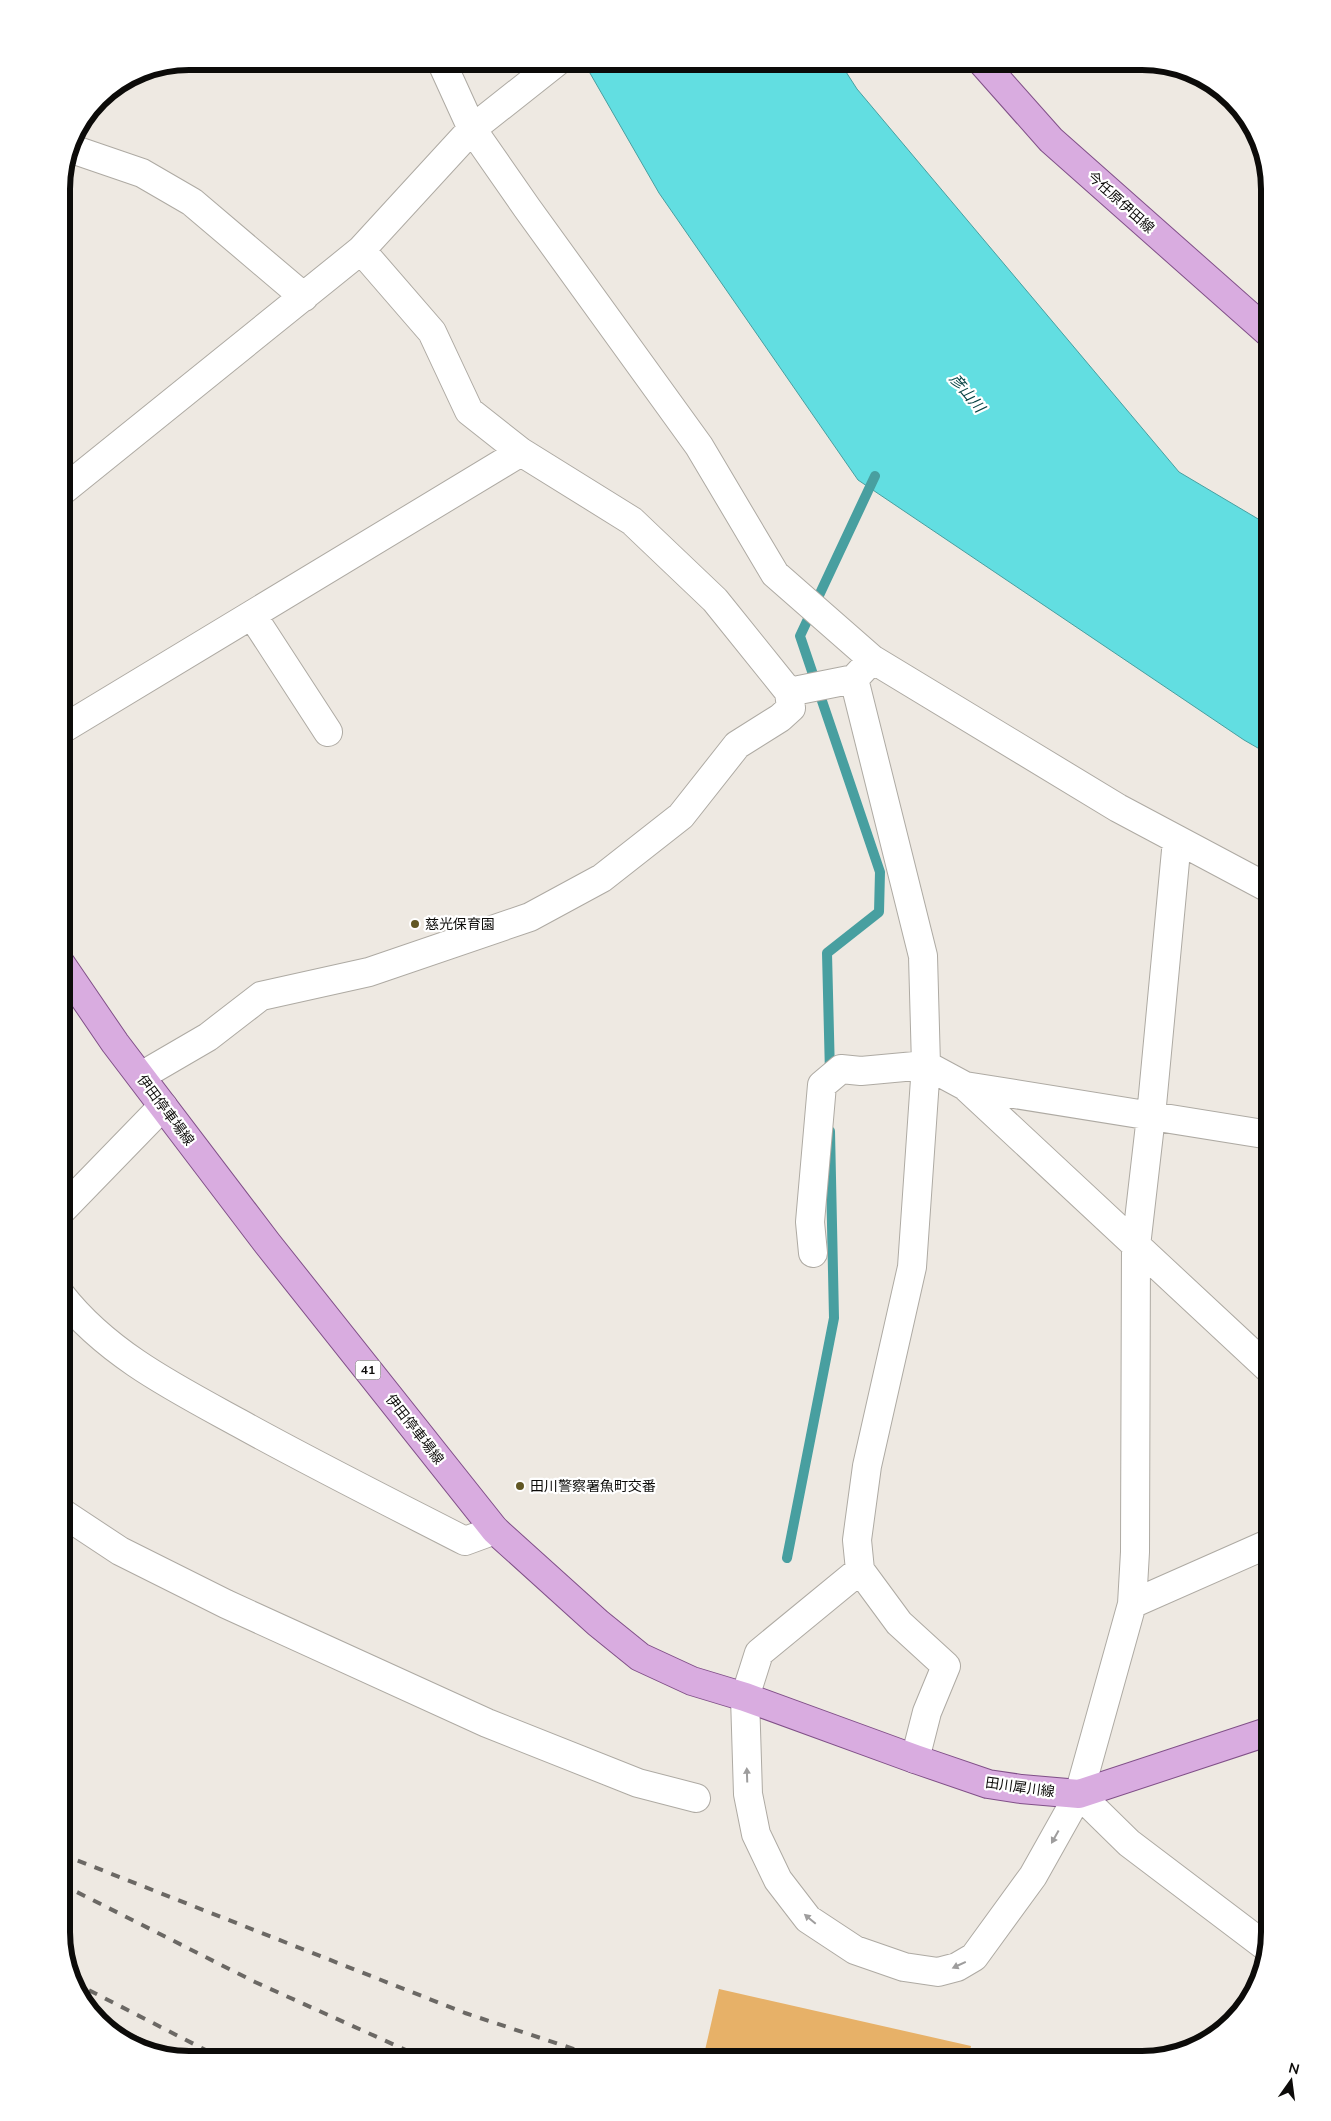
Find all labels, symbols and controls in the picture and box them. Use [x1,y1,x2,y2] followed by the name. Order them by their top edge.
[1084,167,1158,237] street label: 今任原伊田線
[946,369,990,418] water label: 彦山川
[425,915,495,933] place label: 慈光保育園
[409,918,421,930] marker: 慈光保育園
[134,1071,198,1149] street label: 伊田停車場線
[356,1360,380,1380] road number: 41
[382,1390,448,1468] street label: 伊田停車場線
[530,1477,656,1495] place label: 田川警察署魚町交番
[514,1480,526,1492] marker: 田川警察署魚町交番
[743,1766,751,1782] one-way arrow
[984,1773,1056,1801] street label: 田川犀川線
[1051,1830,1060,1843] one-way arrow
[804,1914,817,1925] one-way arrow
[952,1961,966,1969] one-way arrow
[1266,2056,1316,2106] north arrow
[1287,2058,1301,2078] text: N

